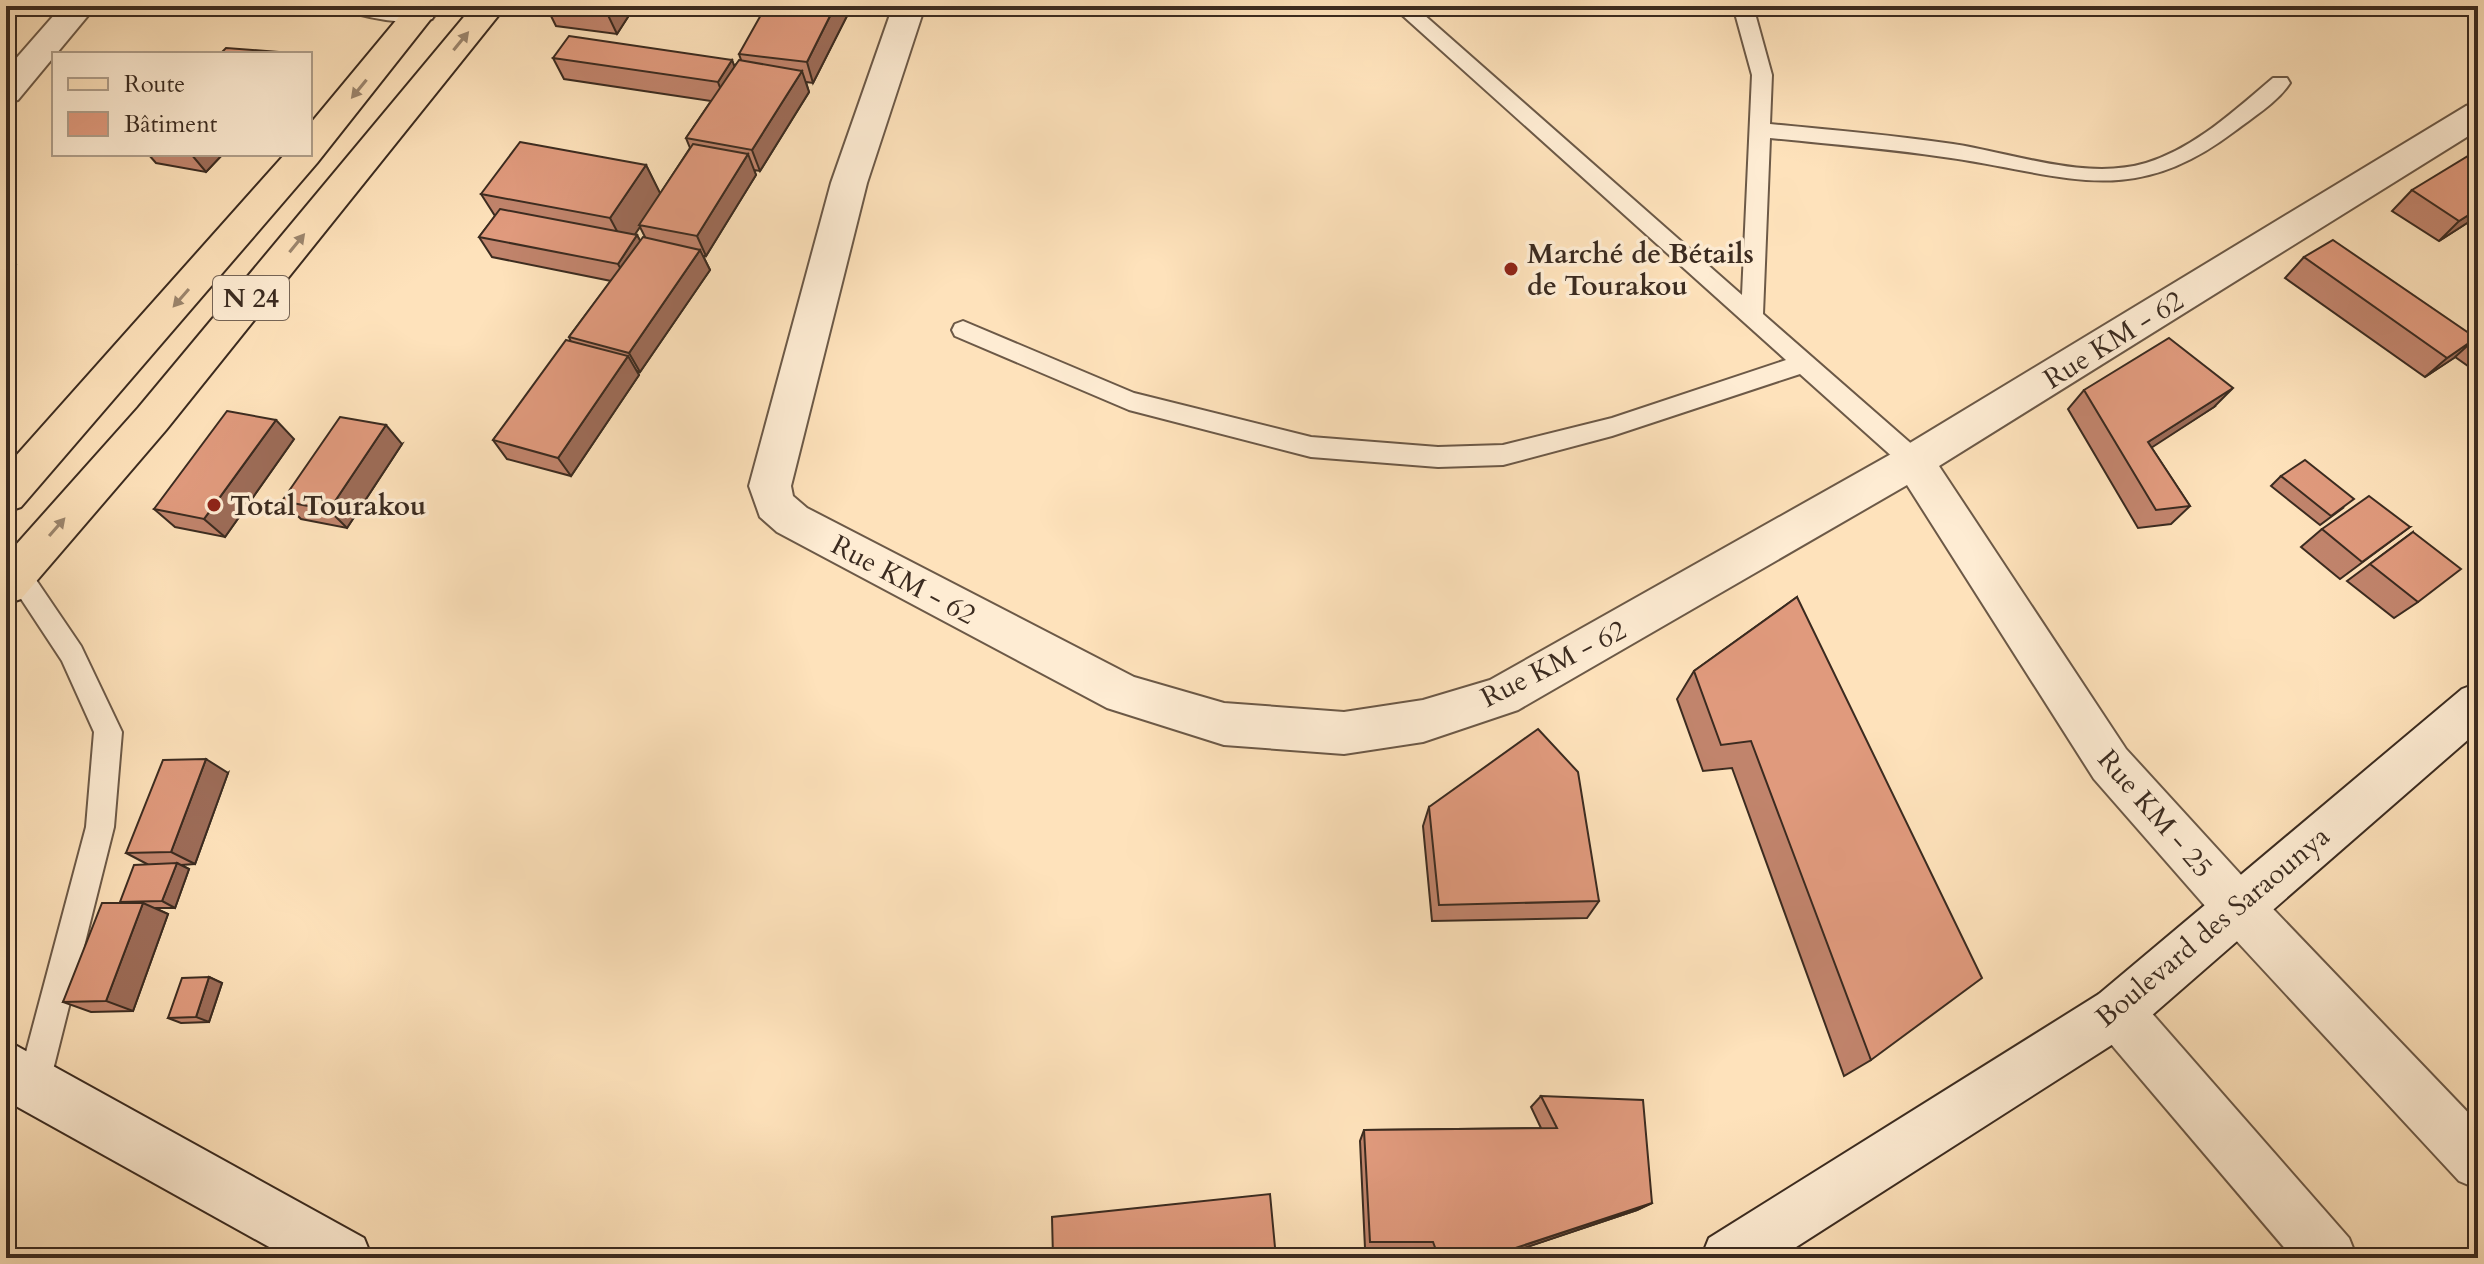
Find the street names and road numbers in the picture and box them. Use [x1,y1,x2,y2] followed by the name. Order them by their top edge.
[213,276,289,320] road number: N 24
[2036,282,2191,398] street label: Rue KM - 62
[825,526,982,634] street label: Rue KM - 62
[1474,611,1633,717] street label: Rue KM - 62
[2089,741,2222,886] street label: Rue KM - 25
[2088,818,2338,1036] street label: Boulevard des Saraounya

